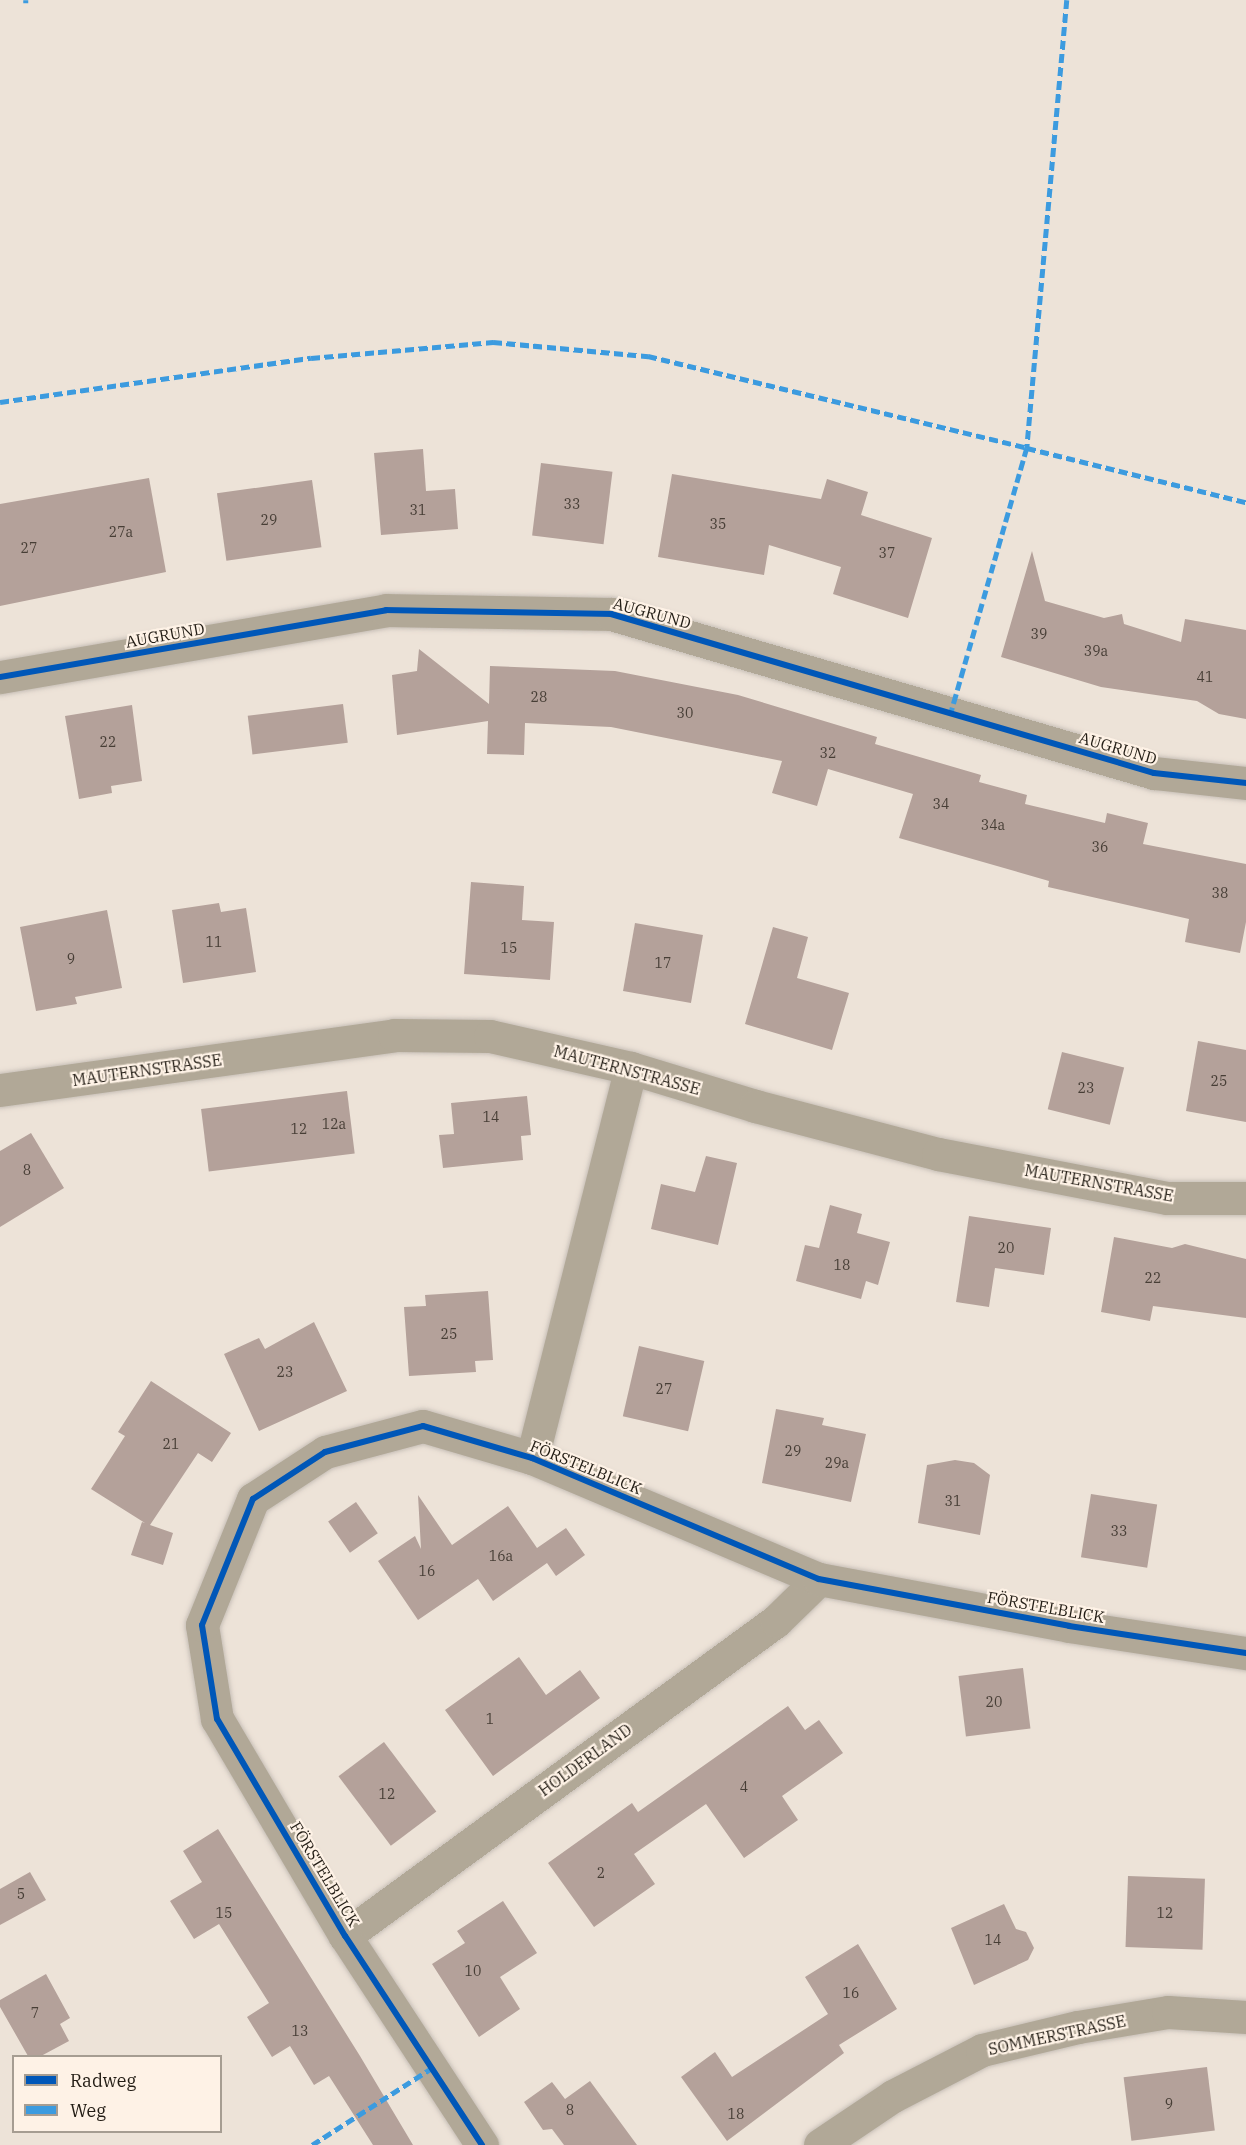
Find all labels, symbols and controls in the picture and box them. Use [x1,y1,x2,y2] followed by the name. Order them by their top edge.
[564,496,580,512] house number: 33
[410,502,426,518] house number: 31
[261,512,277,528] house number: 29
[710,516,726,532] house number: 35
[109,524,133,540] house number: 27a
[21,540,37,556] house number: 27
[879,545,895,561] house number: 37
[611,593,693,633] street label: AUGRUND
[124,619,206,651] street label: AUGRUND
[1031,626,1047,642] house number: 39
[1084,643,1108,659] house number: 39a
[1197,669,1213,685] house number: 41
[531,689,547,705] house number: 28
[677,705,693,721] house number: 30
[1077,728,1159,768] street label: AUGRUND
[100,734,116,750] house number: 22
[820,745,836,761] house number: 32
[933,796,949,812] house number: 34
[981,817,1005,833] house number: 34a
[1092,839,1108,855] house number: 36
[1212,885,1228,901] house number: 38
[206,934,222,950] house number: 11
[501,940,517,956] house number: 15
[67,951,75,967] house number: 9
[655,955,671,971] house number: 17
[552,1041,702,1099] street label: MAUTERNSTRASSE
[71,1050,223,1090] street label: MAUTERNSTRASSE
[1211,1073,1227,1089] house number: 25
[1078,1080,1094,1096] house number: 23
[483,1109,499,1125] house number: 14
[322,1116,346,1132] house number: 12a
[291,1121,307,1137] house number: 12
[1023,1160,1175,1206] street label: MAUTERNSTRASSE
[23,1162,31,1178] house number: 8
[998,1240,1014,1256] house number: 20
[834,1257,850,1273] house number: 18
[1145,1270,1161,1286] house number: 22
[441,1326,457,1342] house number: 25
[277,1364,293,1380] house number: 23
[656,1381,672,1397] house number: 27
[163,1436,179,1452] house number: 21
[527,1436,645,1498] street label: FÖRSTELBLICK
[785,1443,801,1459] house number: 29
[825,1455,849,1471] house number: 29a
[945,1493,961,1509] house number: 31
[1111,1523,1127,1539] house number: 33
[489,1548,513,1564] house number: 16a
[419,1563,435,1579] house number: 16
[986,1587,1106,1627] street label: FÖRSTELBLICK
[986,1694,1002,1710] house number: 20
[486,1711,494,1727] house number: 1
[535,1720,635,1800] street label: HOLDERLAND
[740,1779,748,1795] house number: 4
[379,1786,395,1802] house number: 12
[286,1818,364,1930] street label: FÖRSTELBLICK
[597,1865,605,1881] house number: 2
[17,1886,25,1902] house number: 5
[216,1905,232,1921] house number: 15
[1157,1905,1173,1921] house number: 12
[985,1932,1001,1948] house number: 14
[465,1963,481,1979] house number: 10
[843,1985,859,2001] house number: 16
[31,2005,39,2021] house number: 7
[986,2011,1128,2059] street label: SOMMERSTRASSE
[292,2023,308,2039] house number: 13
[12,2055,222,2133] legend
[70,2069,136,2092] text: Radweg
[1165,2096,1173,2112] house number: 9
[70,2099,106,2122] text: Weg
[566,2102,574,2118] house number: 8
[728,2106,744,2122] house number: 18

